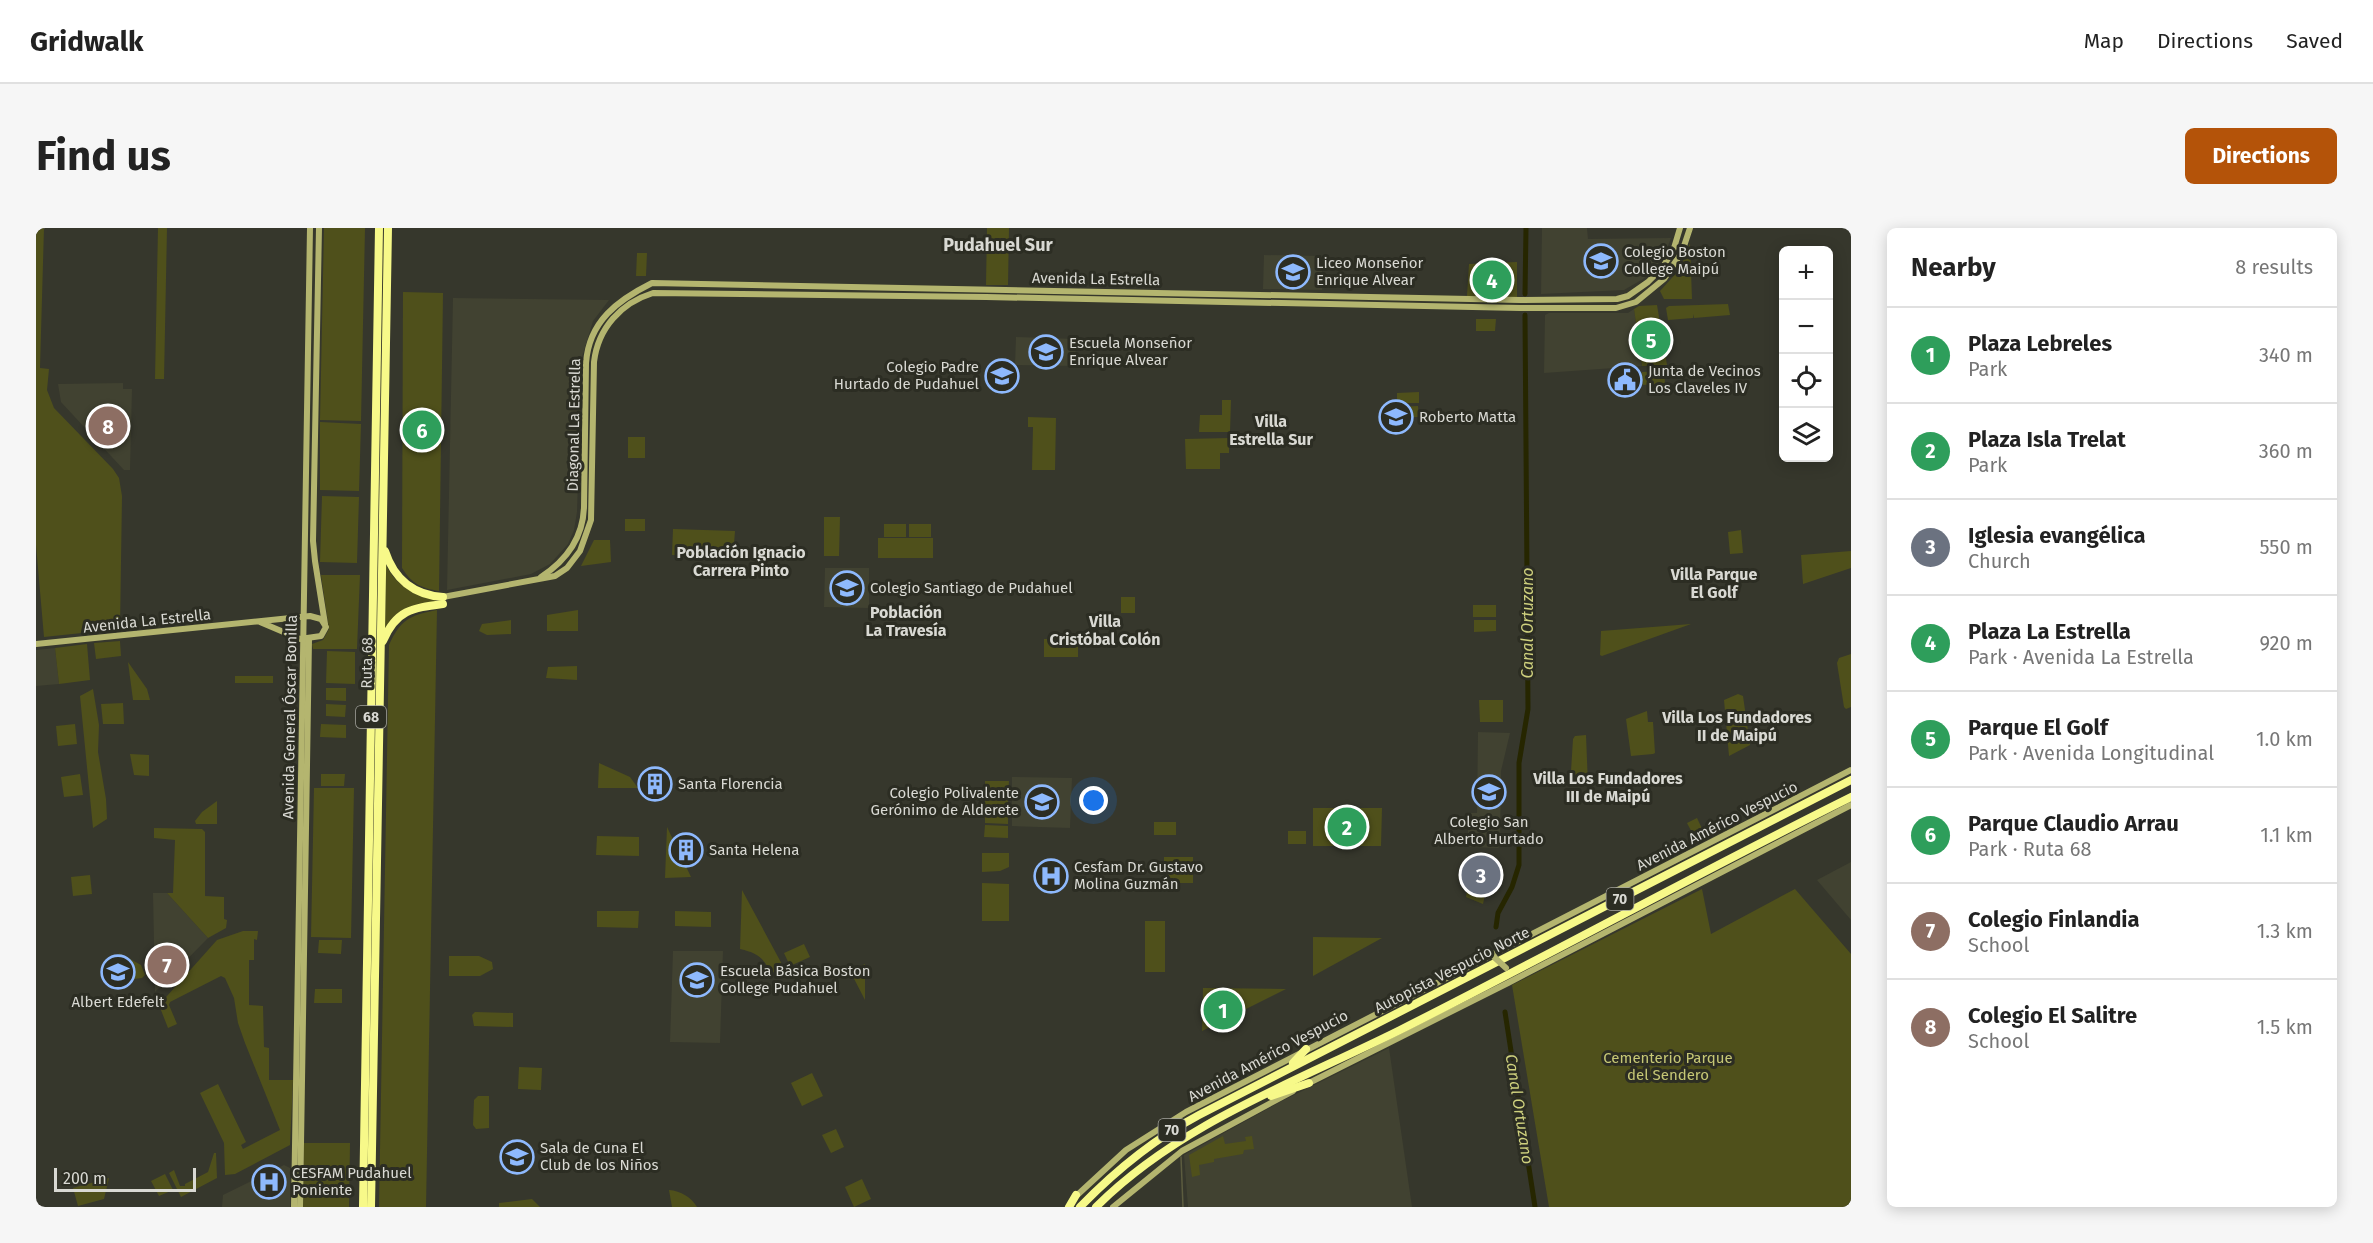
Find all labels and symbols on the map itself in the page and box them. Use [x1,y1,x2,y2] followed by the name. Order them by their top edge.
[943,234,1053,256] district label: Pudahuel Sur
[1583,243,1619,279] school or university icon: Colegio Boston College Maipú
[1624,243,1726,278] place label: Colegio Boston College Maipú
[1275,254,1311,290] school or university icon: Liceo Monseñor Enrique Alvear
[1316,254,1423,289] place label: Liceo Monseñor Enrique Alvear
[1472,257,1512,302] pin: 4
[1032,269,1160,289] street label: Avenida La Estrella
[1632,318,1670,362] pin: 5
[1028,334,1064,370] school or university icon: Escuela Monseñor Enrique Alvear
[1069,334,1192,369] place label: Escuela Monseñor Enrique Alvear
[564,358,584,492] street label: Diagonal La Estrella
[834,358,980,393] place label: Colegio Padre Hurtado de Pudahuel
[984,358,1020,394] school or university icon: Colegio Padre Hurtado de Pudahuel
[1607,362,1643,398] public building icon: Junta de Vecinos Los Claveles IV
[1648,362,1761,397] place label: Junta de Vecinos Los Claveles IV
[1378,399,1414,435] school or university icon: Roberto Matta
[88,404,128,448] pin: 8
[402,408,442,452] pin: 6
[1419,408,1516,426] place label: Roberto Matta
[1229,412,1313,449] district label: Villa Estrella Sur
[676,543,806,580] district label: Población Ignacio Carrera Pinto
[1670,565,1757,602] district label: Villa Parque El Golf
[1518,567,1537,679] water label: Canal Ortuzano
[829,570,865,606] school or university icon: Colegio Santiago de Pudahuel
[870,579,1073,597] place label: Colegio Santiago de Pudahuel
[865,603,947,640] district label: Población La Travesía
[82,605,212,637] street label: Avenida La Estrella
[1050,612,1160,649] district label: Villa Cristóbal Colón
[279,615,301,819] street label: Avenida General Óscar Bonilla
[358,637,376,689] street label: Ruta 68
[356,706,386,728] road number: 68
[1661,708,1812,745] district label: Villa Los Fundadores II de Maipú
[637,766,673,802] building icon: Santa Florencia
[1532,769,1683,806] district label: Villa Los Fundadores III de Maipú
[1471,774,1507,810] school or university icon: Colegio San Alberto Hurtado
[678,775,783,793] place label: Santa Florencia
[1633,777,1801,875] street label: Avenida Américo Vespucio
[871,784,1019,819] place label: Colegio Polivalente Gerónimo de Alderete
[1024,784,1060,820] school or university icon: Colegio Polivalente Gerónimo de Alderete
[1079,786,1108,815] your location
[1328,804,1366,850] pin: 2
[1434,813,1544,848] place label: Colegio San Alberto Hurtado
[668,832,704,868] building icon: Santa Helena
[709,841,799,859] place label: Santa Helena
[1462,852,1500,898] pin: 3
[1033,858,1069,894] hospital icon: Cesfam Dr. Gustavo Molina Guzmán
[1074,858,1203,893] place label: Cesfam Dr. Gustavo Molina Guzmán
[1606,888,1634,910] road number: 70
[1371,923,1533,1017] street label: Autopista Vespucio Norte
[148,942,186,988] pin: 7
[100,954,136,990] school or university icon: Albert Edefelt
[679,962,715,998] school or university icon: Escuela Básica Boston College Pudahuel
[720,962,870,997] place label: Escuela Básica Boston College Pudahuel
[1204,988,1242,1032] pin: 1
[72,993,165,1011] place label: Albert Edefelt
[1185,1006,1351,1106] street label: Avenida Américo Vespucio
[1603,1049,1733,1084] park label: Cementerio Parque del Sendero
[1501,1053,1538,1165] water label: Canal Ortuzano
[1158,1119,1186,1141] road number: 70
[499,1139,535,1175] school or university icon: Sala de Cuna El Club de los Niños
[540,1139,658,1174] place label: Sala de Cuna El Club de los Niños
[251,1164,287,1200] hospital icon: CESFAM Pudahuel Poniente
[292,1164,412,1199] place label: CESFAM Pudahuel Poniente
[54,1165,196,1192] scale bar

